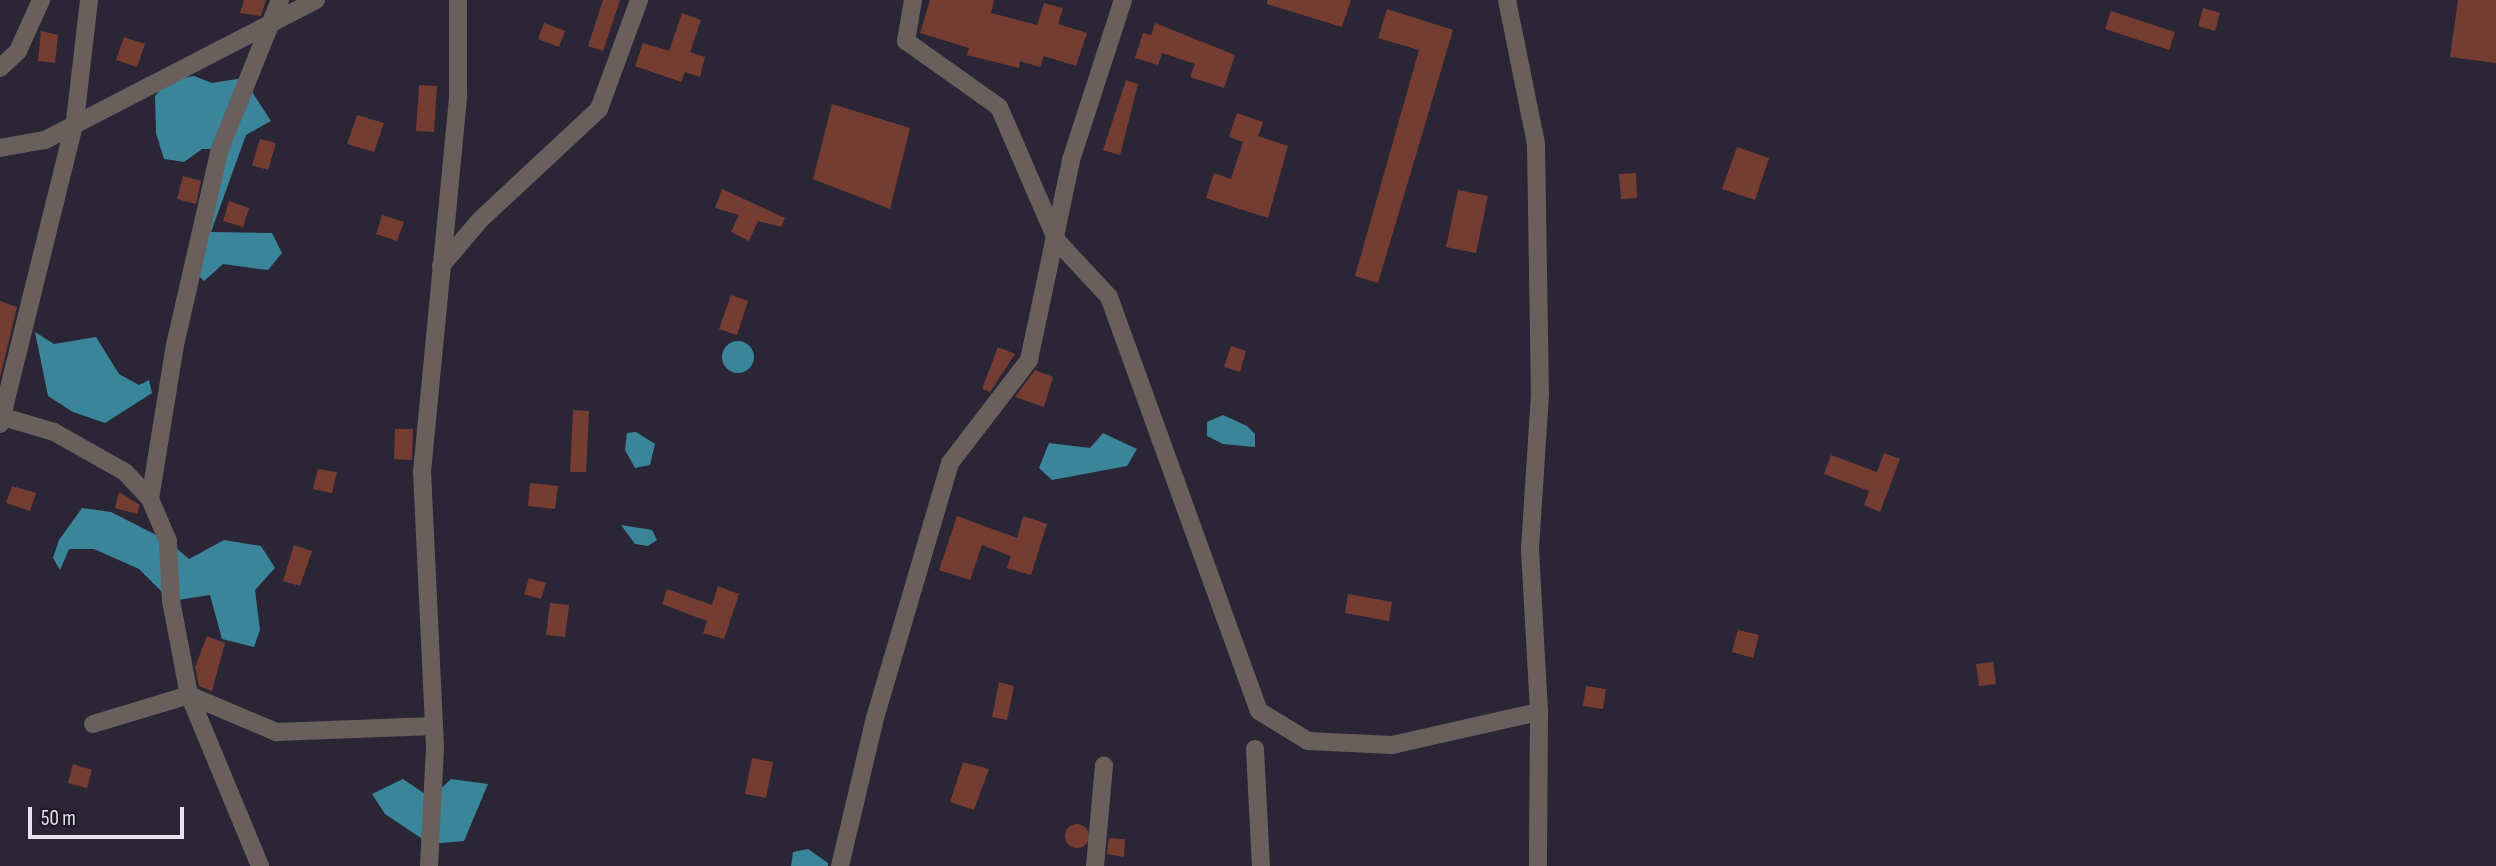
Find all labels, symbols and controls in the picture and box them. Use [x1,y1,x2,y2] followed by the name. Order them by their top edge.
[32,792,187,836] scale bar
[41,806,76,831] text: 50 m

